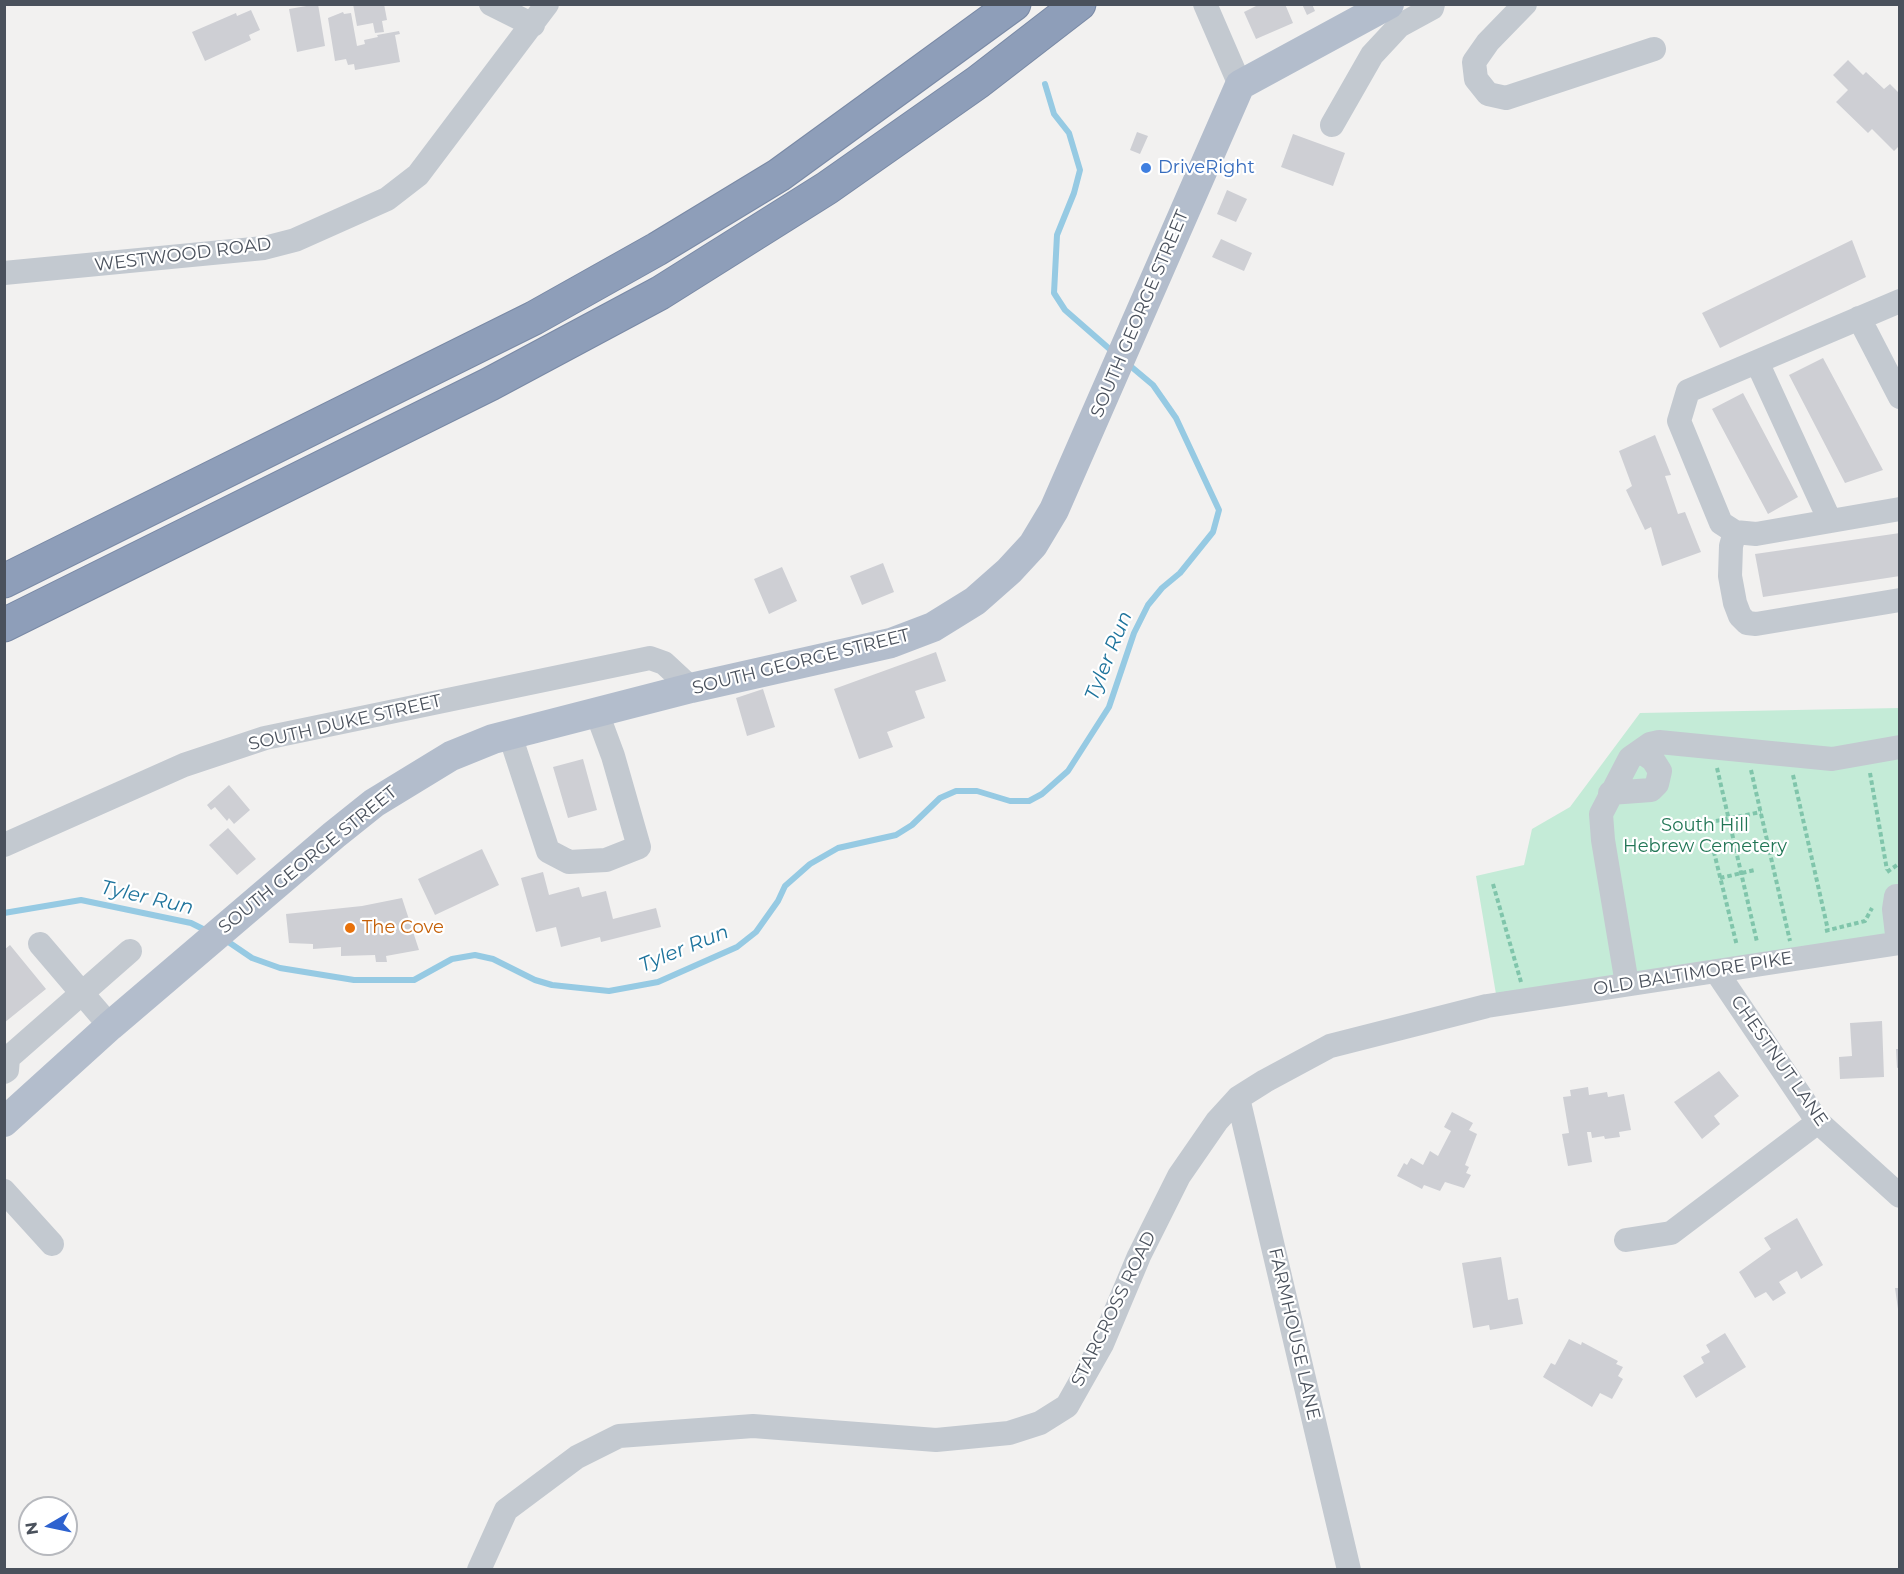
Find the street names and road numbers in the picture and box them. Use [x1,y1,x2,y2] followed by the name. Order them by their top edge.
[1086,207,1194,421] street label: SOUTH GEORGE STREET
[93,233,273,277] street label: WESTWOOD ROAD
[690,625,912,699] street label: SOUTH GEORGE STREET
[247,690,443,756] street label: SOUTH DUKE STREET
[214,781,402,939] street label: SOUTH GEORGE STREET
[1592,948,1794,1000] street label: OLD BALTIMORE PIKE
[1726,992,1832,1130] street label: CHESTNUT LANE
[1067,1228,1161,1390] street label: STARCROSS ROAD
[1264,1246,1324,1422] street label: FARMHOUSE LANE

